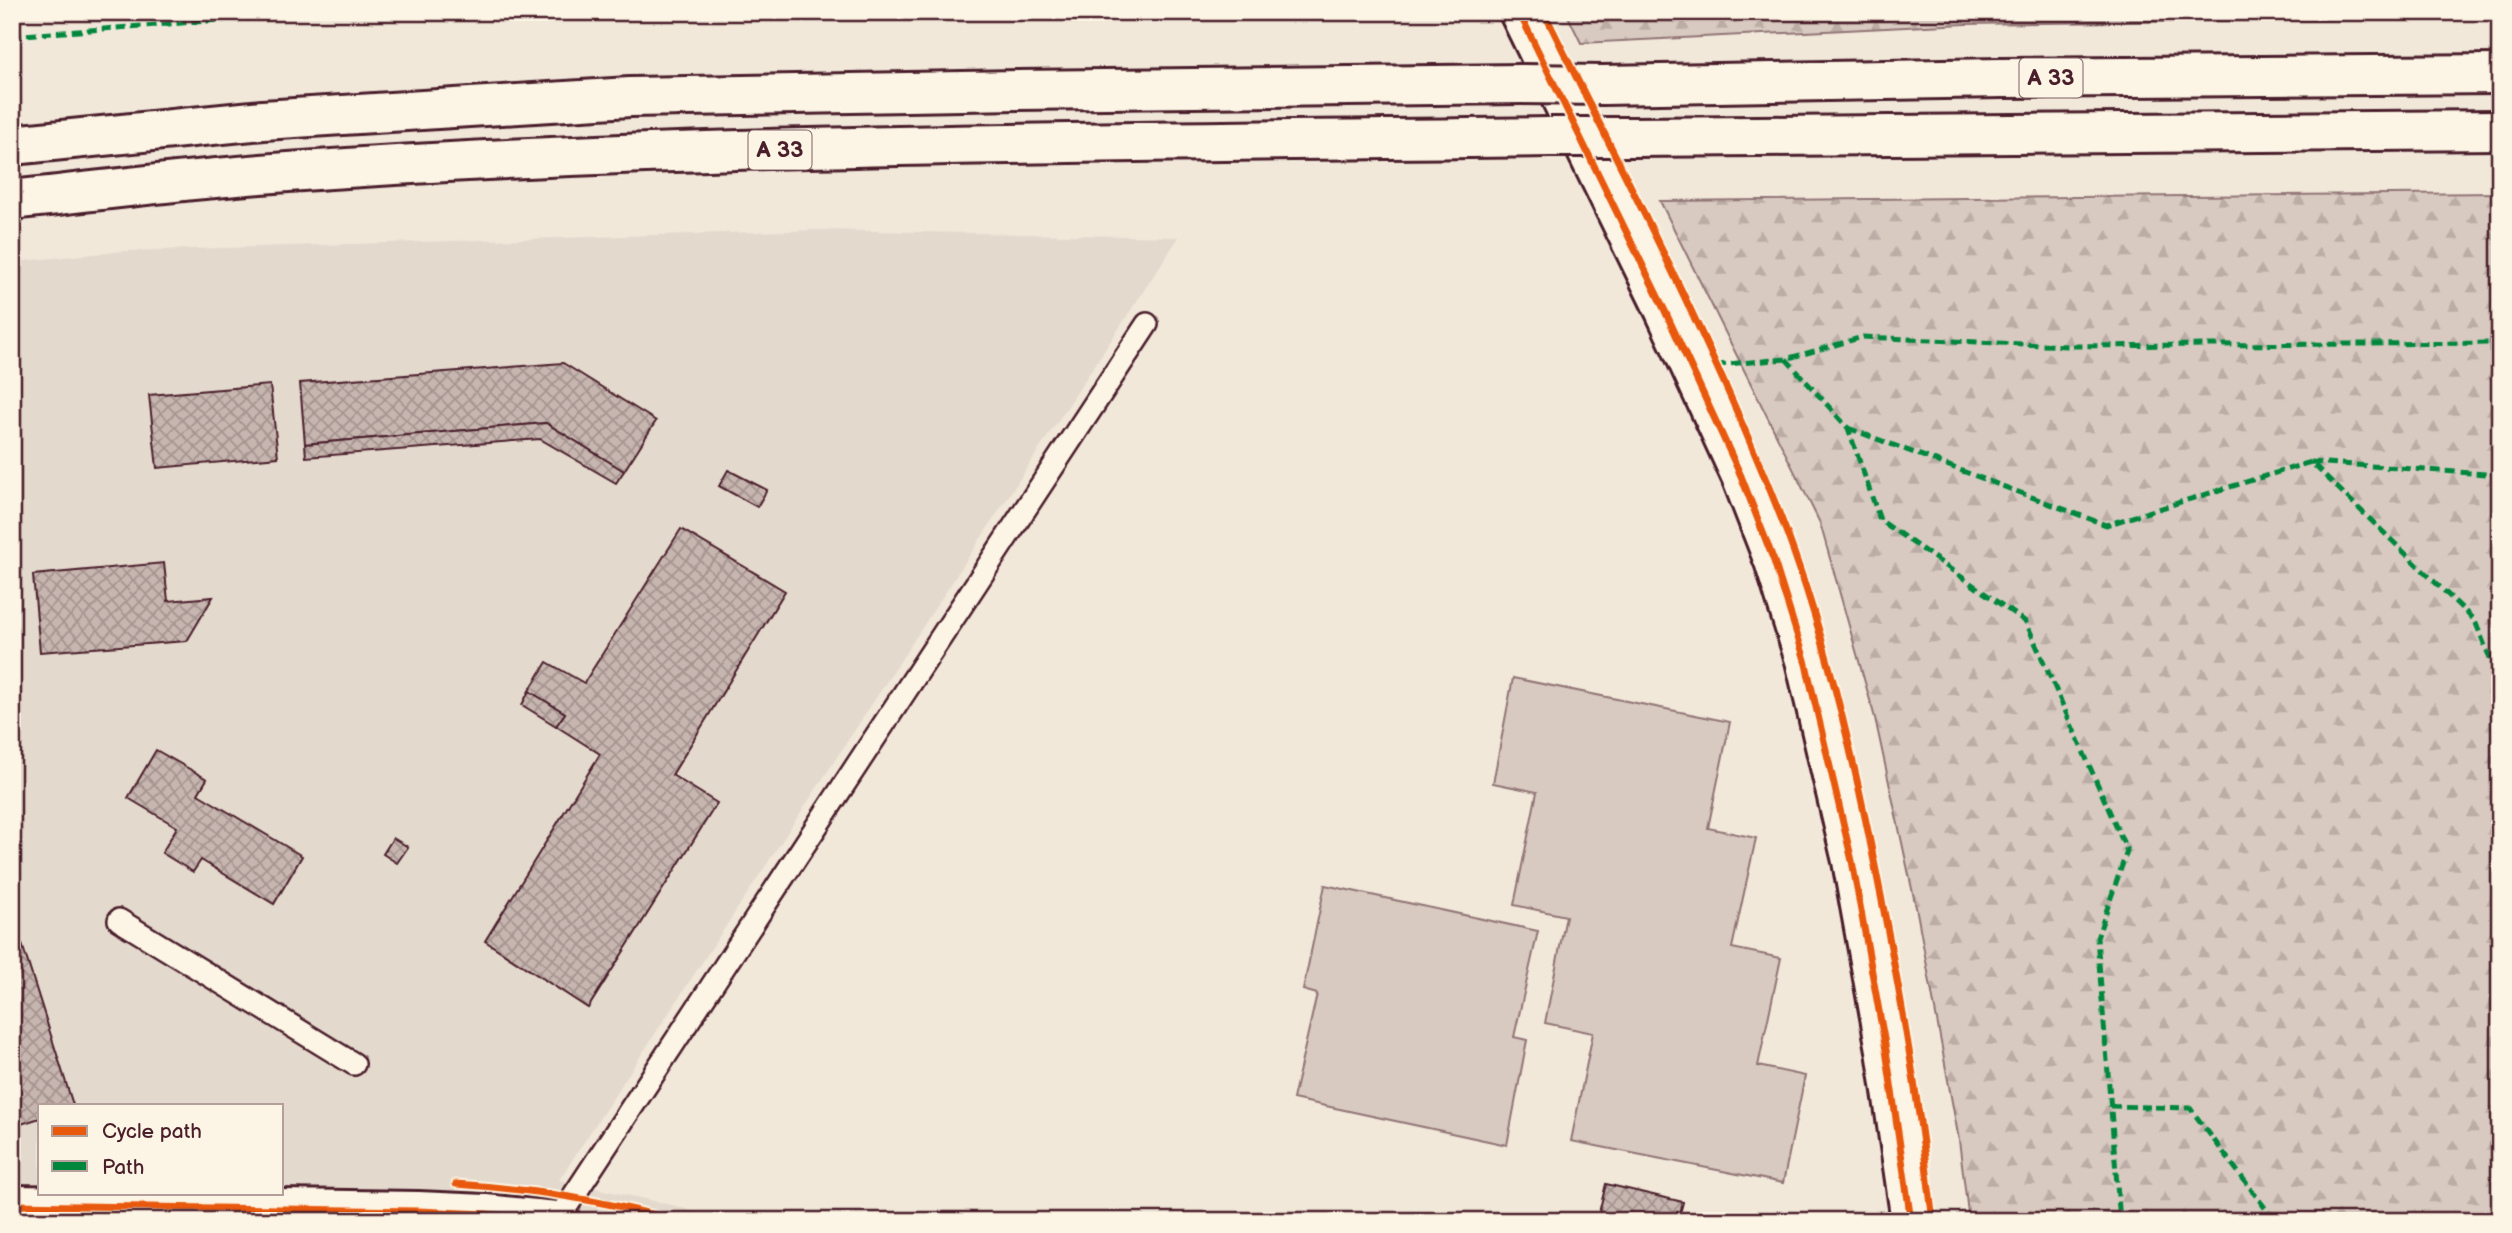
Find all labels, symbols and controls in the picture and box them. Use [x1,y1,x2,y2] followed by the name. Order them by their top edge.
[2020,58,2082,97] road number: A 33
[748,130,812,169] road number: A 33
[38,1104,284,1194] legend
[102,1119,202,1144] text: Cycle path
[102,1155,144,1180] text: Path

